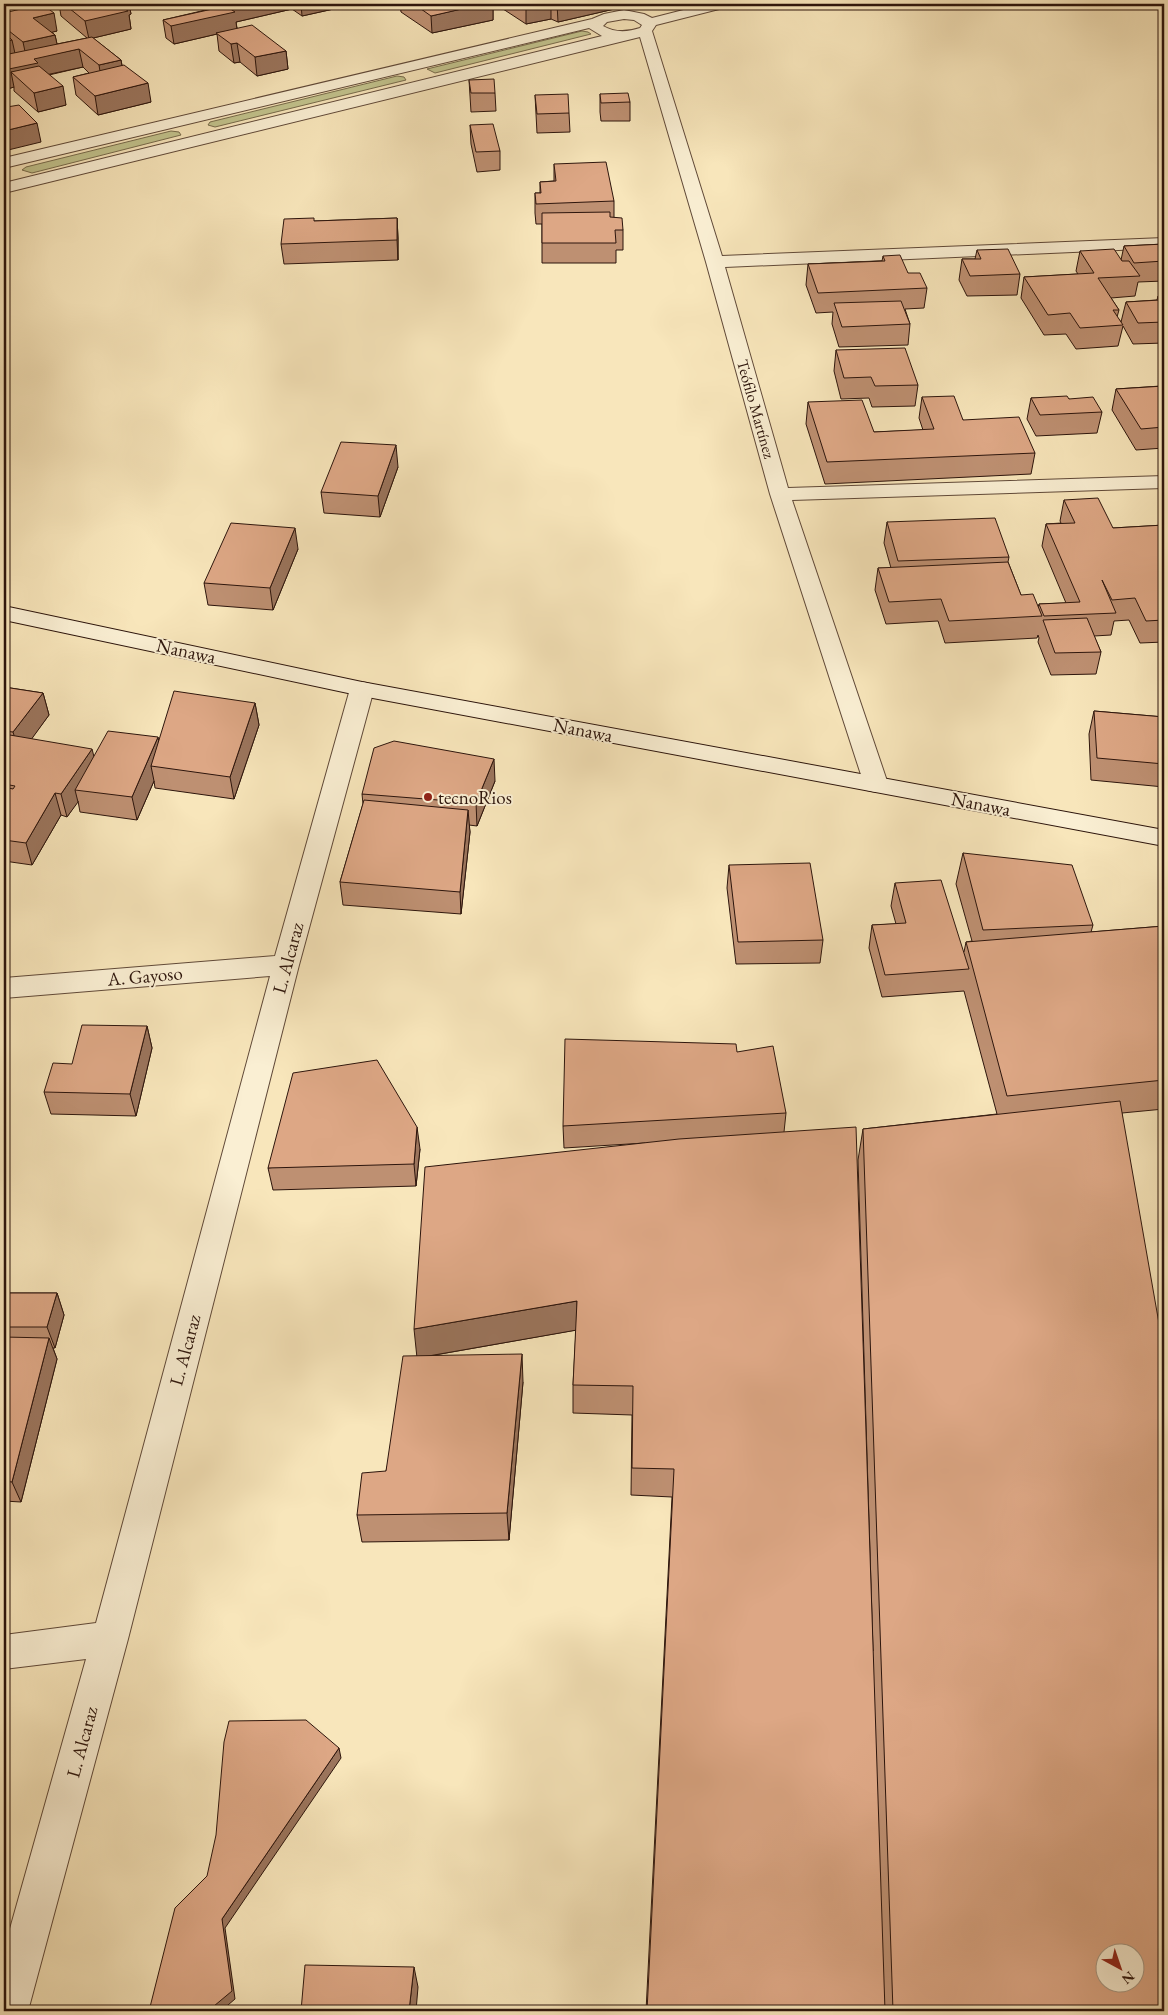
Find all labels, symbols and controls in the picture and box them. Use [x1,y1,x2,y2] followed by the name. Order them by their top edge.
[732,357,780,461] street label: Teófilo Martínez
[154,633,218,670] street label: Nanawa
[551,712,615,748] street label: Nanawa
[438,785,512,810] place label: tecnoRios
[949,786,1013,822] street label: Nanawa
[422,791,434,803] marker: tecnoRios
[267,919,310,996] street label: L. Alcaraz
[105,960,184,992] street label: A. Gayoso
[164,1311,207,1388] street label: L. Alcaraz
[61,1703,104,1780] street label: L. Alcaraz
[1096,1942,1146,1992] north arrow
[1118,1967,1138,1989] text: N

